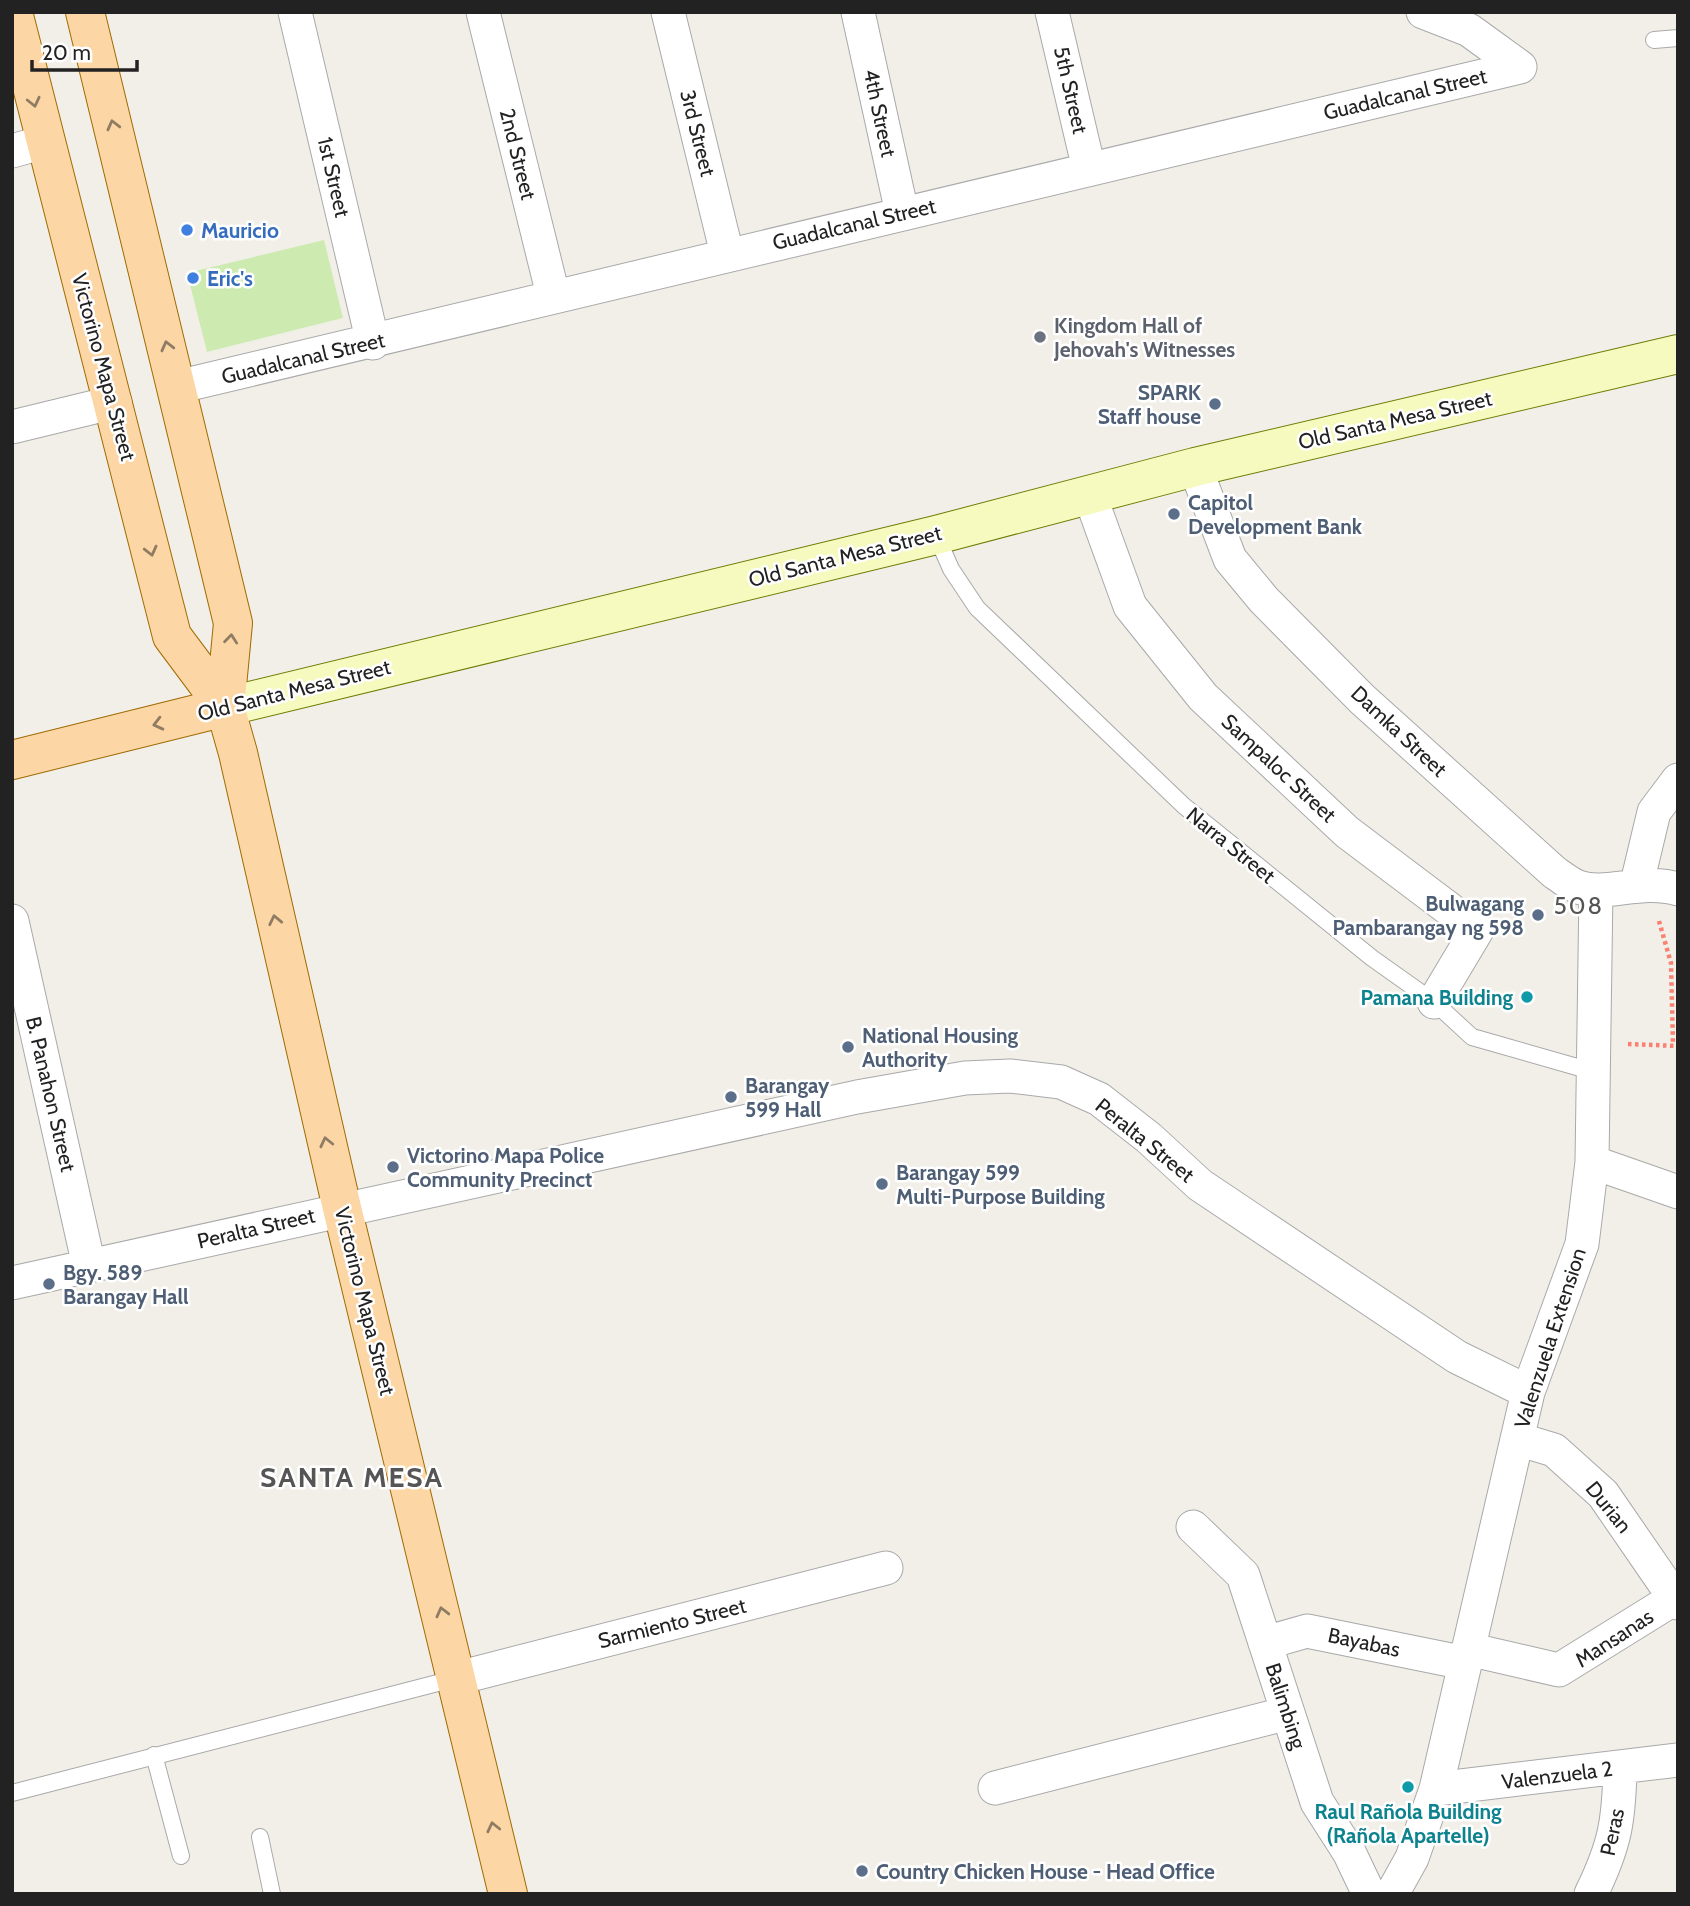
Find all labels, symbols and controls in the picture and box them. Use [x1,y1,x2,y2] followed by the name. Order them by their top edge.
[32,28,136,72] scale bar
[42,40,91,65] text: 20 m
[1049,44,1093,136] street label: 5th Street
[1321,63,1489,125] street label: Guadalcanal Street
[858,67,902,159] street label: 4th Street
[675,87,721,179] street label: 3rd Street
[26,96,40,108] one-way arrow
[495,106,541,202] street label: 2nd Street
[107,119,121,131] one-way arrow
[313,135,355,219] street label: 1st Street
[770,193,938,255] street label: Guadalcanal Street
[201,218,279,243] place label: Mauricio
[179,222,195,238] marker: Mauricio
[207,266,253,291] place label: Eric's
[185,270,201,286] marker: Eric's
[67,271,141,463] street label: Victorino Mapa Street
[1053,313,1235,362] place label: Kingdom Hall of Jehovah's Witnesses
[219,327,387,389] street label: Guadalcanal Street
[1032,329,1048,345] marker: Kingdom Hall of Jehovah's Witnesses
[161,340,175,352] one-way arrow
[1098,380,1202,429] place label: SPARK Staff house
[1296,386,1494,454] street label: Old Santa Mesa Street
[1207,396,1223,412] marker: SPARK Staff house
[1188,490,1363,539] place label: Capitol Development Bank
[1166,506,1182,522] marker: Capitol Development Bank
[746,520,944,592] street label: Old Santa Mesa Street
[143,545,157,557] one-way arrow
[223,633,238,644] one-way arrow
[195,654,393,726] street label: Old Santa Mesa Street
[1346,680,1452,782] street label: Damka Street
[1217,709,1341,827] street label: Sampaloc Street
[153,716,165,730] one-way arrow
[1182,802,1280,888] street label: Narra Street
[1333,891,1524,940] place label: Bulwagang Pambarangay ng 598
[1554,891,1604,920] district label: 508
[1530,907,1546,923] marker: Bulwagang Pambarangay ng 598
[269,914,284,926] one-way arrow
[1361,985,1513,1010] place label: Pamana Building
[1519,989,1535,1005] marker: Pamana Building
[21,1014,81,1174] street label: B. Panahon Street
[862,1023,1019,1072] place label: National Housing Authority
[840,1039,856,1055] marker: National Housing Authority
[745,1073,830,1122] place label: Barangay 599 Hall
[723,1089,739,1105] marker: Barangay 599 Hall
[1091,1093,1199,1187] street label: Peralta Street
[320,1136,335,1148] one-way arrow
[407,1143,604,1192] place label: Victorino Mapa Police Community Precinct
[385,1159,401,1175] marker: Victorino Mapa Police Community Precinct
[896,1160,1105,1209] place label: Barangay 599 Multi-Purpose Building
[874,1176,890,1192] marker: Barangay 599 Multi-Purpose Building
[195,1202,317,1254] street label: Peralta Street
[330,1204,400,1398] street label: Victorino Mapa Street
[1509,1245,1591,1431] street label: Valenzuela Extension
[63,1260,189,1309] place label: Bgy. 589 Barangay Hall
[41,1276,57,1292] marker: Bgy. 589 Barangay Hall
[260,1460,444,1494] district label: SANTA MESA
[1581,1476,1637,1538] street label: Durian
[596,1593,748,1653] street label: Sarmiento Street
[1570,1603,1658,1672] street label: Mansanas
[436,1606,450,1618] one-way arrow
[1326,1622,1403,1662] street label: Bayabas
[1260,1660,1312,1753] street label: Balimbing
[1500,1756,1614,1794] street label: Valenzuela 2
[1400,1779,1416,1795] marker: Raul Rañola Building (Rañola Apartelle)
[1314,1799,1502,1848] place label: Raul Rañola Building (Rañola Apartelle)
[1595,1806,1629,1858] street label: Peras
[487,1821,501,1833] one-way arrow
[876,1859,1215,1884] place label: Country Chicken House - Head Office
[854,1863,870,1879] marker: Country Chicken House - Head Office

